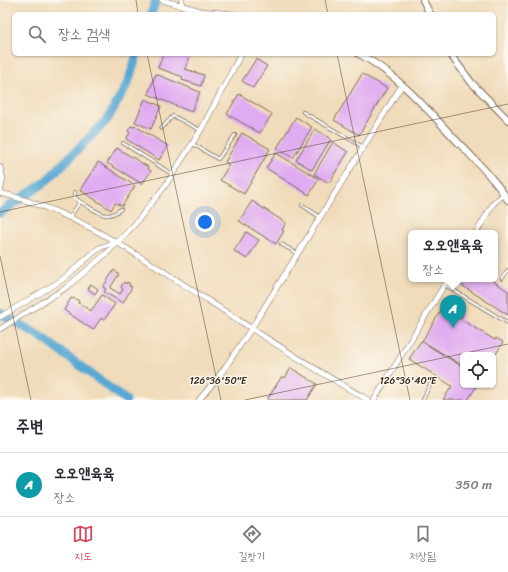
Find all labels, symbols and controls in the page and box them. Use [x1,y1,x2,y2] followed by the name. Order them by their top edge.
[12,12,496,56] search box
[58,21,110,47] text: 장소 검색
[26,23,48,45] icon: search
[195,212,215,232] your location
[408,230,498,282] popup
[423,232,483,258] text: 오오앤육육
[423,258,444,281] text: 장소
[440,295,466,328] pin: A
[460,352,496,388] map controls
[460,352,496,388] button: locate
[189,372,248,390] text: 126°36'50"E
[379,372,438,390] text: 126°36'40"E
[16,411,43,441] text: 주변
[54,460,114,486] text: 오오앤육육
[25,473,33,496] text: A
[455,473,492,496] text: 350 m
[54,486,75,509] text: 장소
[72,523,94,566] tab: 지도
[238,523,265,566] tab: 길찾기
[409,523,436,566] tab: 저장됨

